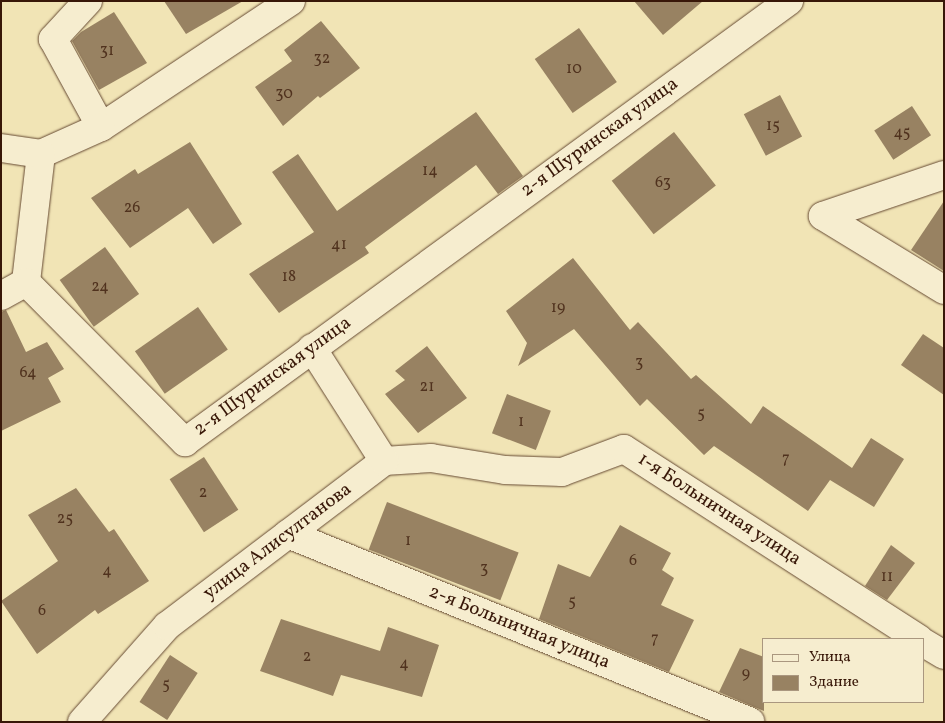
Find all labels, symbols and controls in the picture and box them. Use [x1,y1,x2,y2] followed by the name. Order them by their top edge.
[100,41,114,61] house number: 31
[314,49,330,69] house number: 32
[566,59,582,79] house number: 10
[517,73,683,203] street label: 2-я Шуринская улица
[275,84,293,104] house number: 30
[766,116,780,136] house number: 15
[894,123,910,143] house number: 45
[422,161,438,181] house number: 14
[655,173,671,193] house number: 63
[124,198,140,218] house number: 26
[331,235,347,255] house number: 41
[282,267,296,287] house number: 18
[91,277,109,297] house number: 24
[551,298,565,318] house number: 19
[190,312,356,442] street label: 2-я Шуринская улица
[635,353,643,373] house number: 3
[19,363,37,383] house number: 64
[420,377,434,397] house number: 21
[697,404,705,424] house number: 5
[518,412,524,432] house number: 1
[633,448,805,572] street label: 1-я Больничная улица
[782,449,790,469] house number: 7
[199,479,357,605] street label: улица Алисултанова
[199,483,207,503] house number: 2
[57,509,73,529] house number: 25
[405,531,411,551] house number: 1
[629,551,637,571] house number: 6
[480,559,488,579] house number: 3
[102,561,112,581] house number: 4
[881,567,893,587] house number: 11
[425,581,613,675] street label: 2-я Больничная улица
[568,592,576,612] house number: 5
[38,601,46,621] house number: 6
[651,629,659,649] house number: 7
[762,638,925,703] legend
[303,647,311,667] house number: 2
[809,647,851,668] text: Улица
[399,654,409,674] house number: 4
[742,664,750,684] house number: 9
[809,672,859,693] text: Здание
[162,675,170,695] house number: 5

